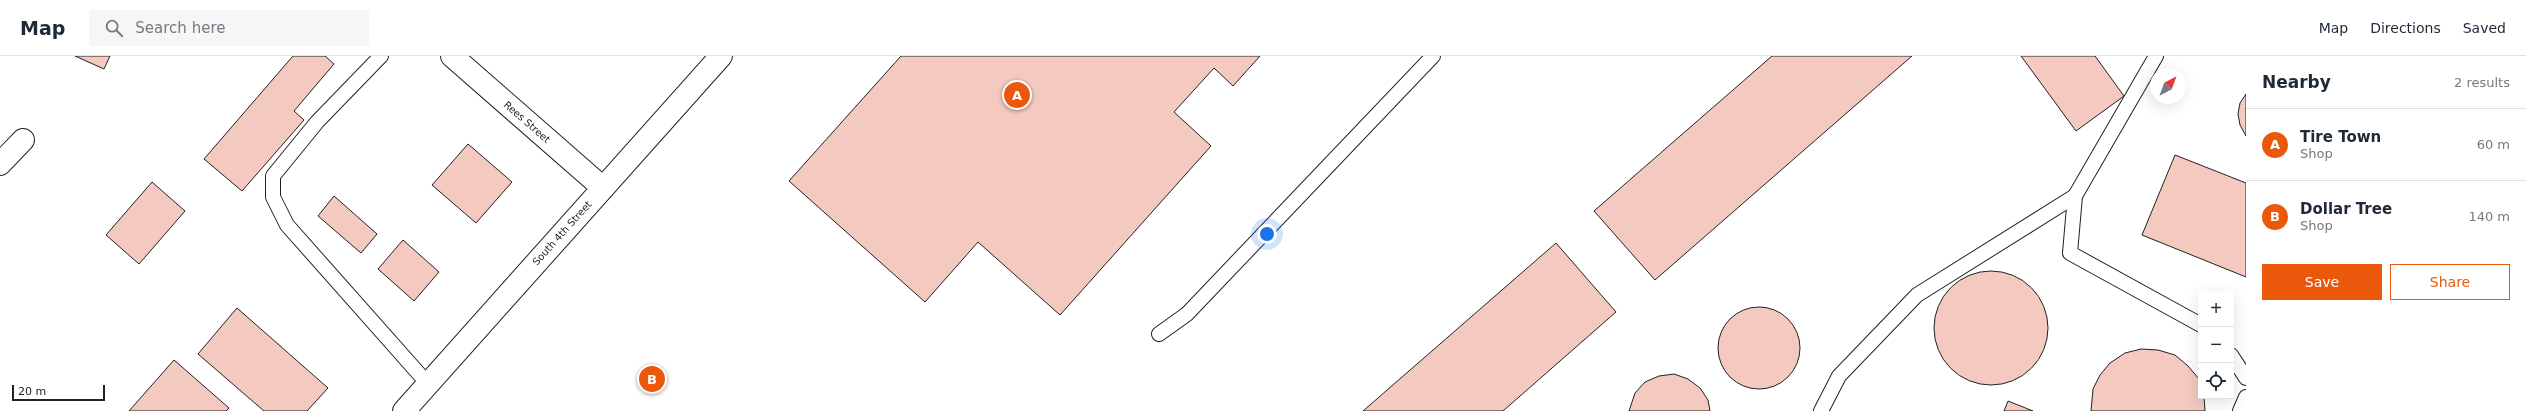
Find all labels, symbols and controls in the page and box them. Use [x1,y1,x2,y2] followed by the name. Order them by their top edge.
[89,10,369,46] search box
[20,17,65,39] text: Map
[103,17,125,39] icon: search
[135,19,225,37] text: Search here
[2319,20,2348,36] text: Map
[2370,20,2441,36] text: Directions
[2463,20,2506,36] text: Saved
[2150,68,2186,104] north arrow
[2262,72,2331,92] text: Nearby
[2454,75,2510,90] text: 2 results
[1004,80,1030,110] pin: A
[502,99,552,145] street label: Rees Street
[2300,128,2381,146] text: Tire Town
[2270,137,2280,152] text: A
[2477,137,2510,152] text: 60 m
[2300,146,2333,161] text: Shop
[530,199,594,267] street label: South 4th Street
[2300,200,2392,218] text: Dollar Tree
[2270,209,2280,224] text: B
[2468,209,2510,224] text: 140 m
[2300,218,2333,233] text: Shop
[1257,224,1277,244] your location
[2262,264,2382,300] button: Save
[2390,264,2510,300] button: Share
[2198,291,2234,399] map controls
[2198,291,2234,327] button: +
[2198,327,2234,363] button: −
[2198,363,2234,399] button: locate
[639,364,665,394] pin: B
[12,383,105,402] scale bar
[18,385,46,398] text: 20 m

